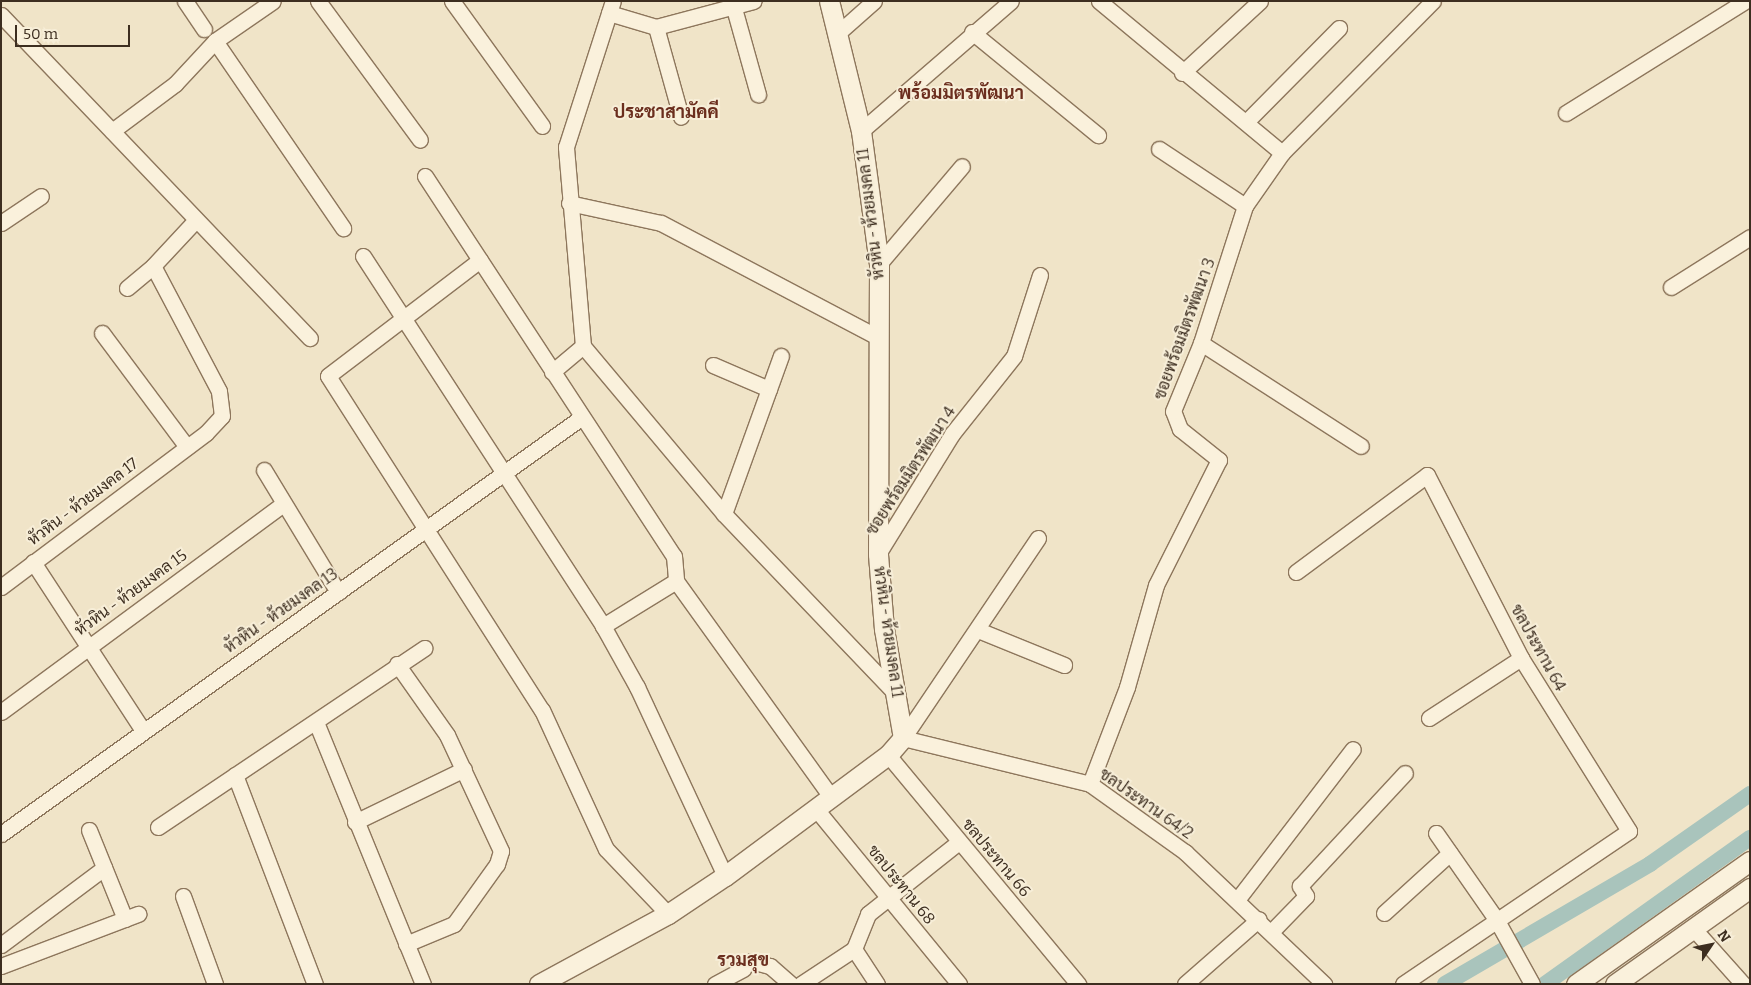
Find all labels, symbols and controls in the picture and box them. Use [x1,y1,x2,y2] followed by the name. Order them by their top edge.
[18,15,132,47] scale bar
[23,25,58,43] text: 50 m
[898,82,1024,104] district label: พร้อมมิตรพัฒนา
[613,101,719,123] district label: ประชาสามัคคี
[853,147,889,281] street label: หัวหิน - ห้วยมงคล 11
[1150,256,1220,402] street label: ซอยพร้อมมิตรพัฒนา 3
[862,403,960,539] street label: ซอยพร้อมมิตรพัฒนา 4
[24,454,142,550] street label: หัวหิน - ห้วยมงคล 17
[71,546,191,640] street label: หัวหิน - ห้วยมงคล 15
[220,564,342,658] street label: หัวหิน - ห้วยมงคล 13
[869,565,907,699] street label: หัวหิน - ห้วยมงคล 11
[1506,601,1570,695] street label: ชลประทาน 64
[1095,765,1197,843] street label: ชลประทาน 64/2
[958,815,1034,901] street label: ชลประทาน 66
[863,841,939,929] street label: ชลประทาน 68
[1686,920,1736,970] north arrow
[1714,927,1734,946] text: N
[717,949,769,971] district label: รวมสุข

